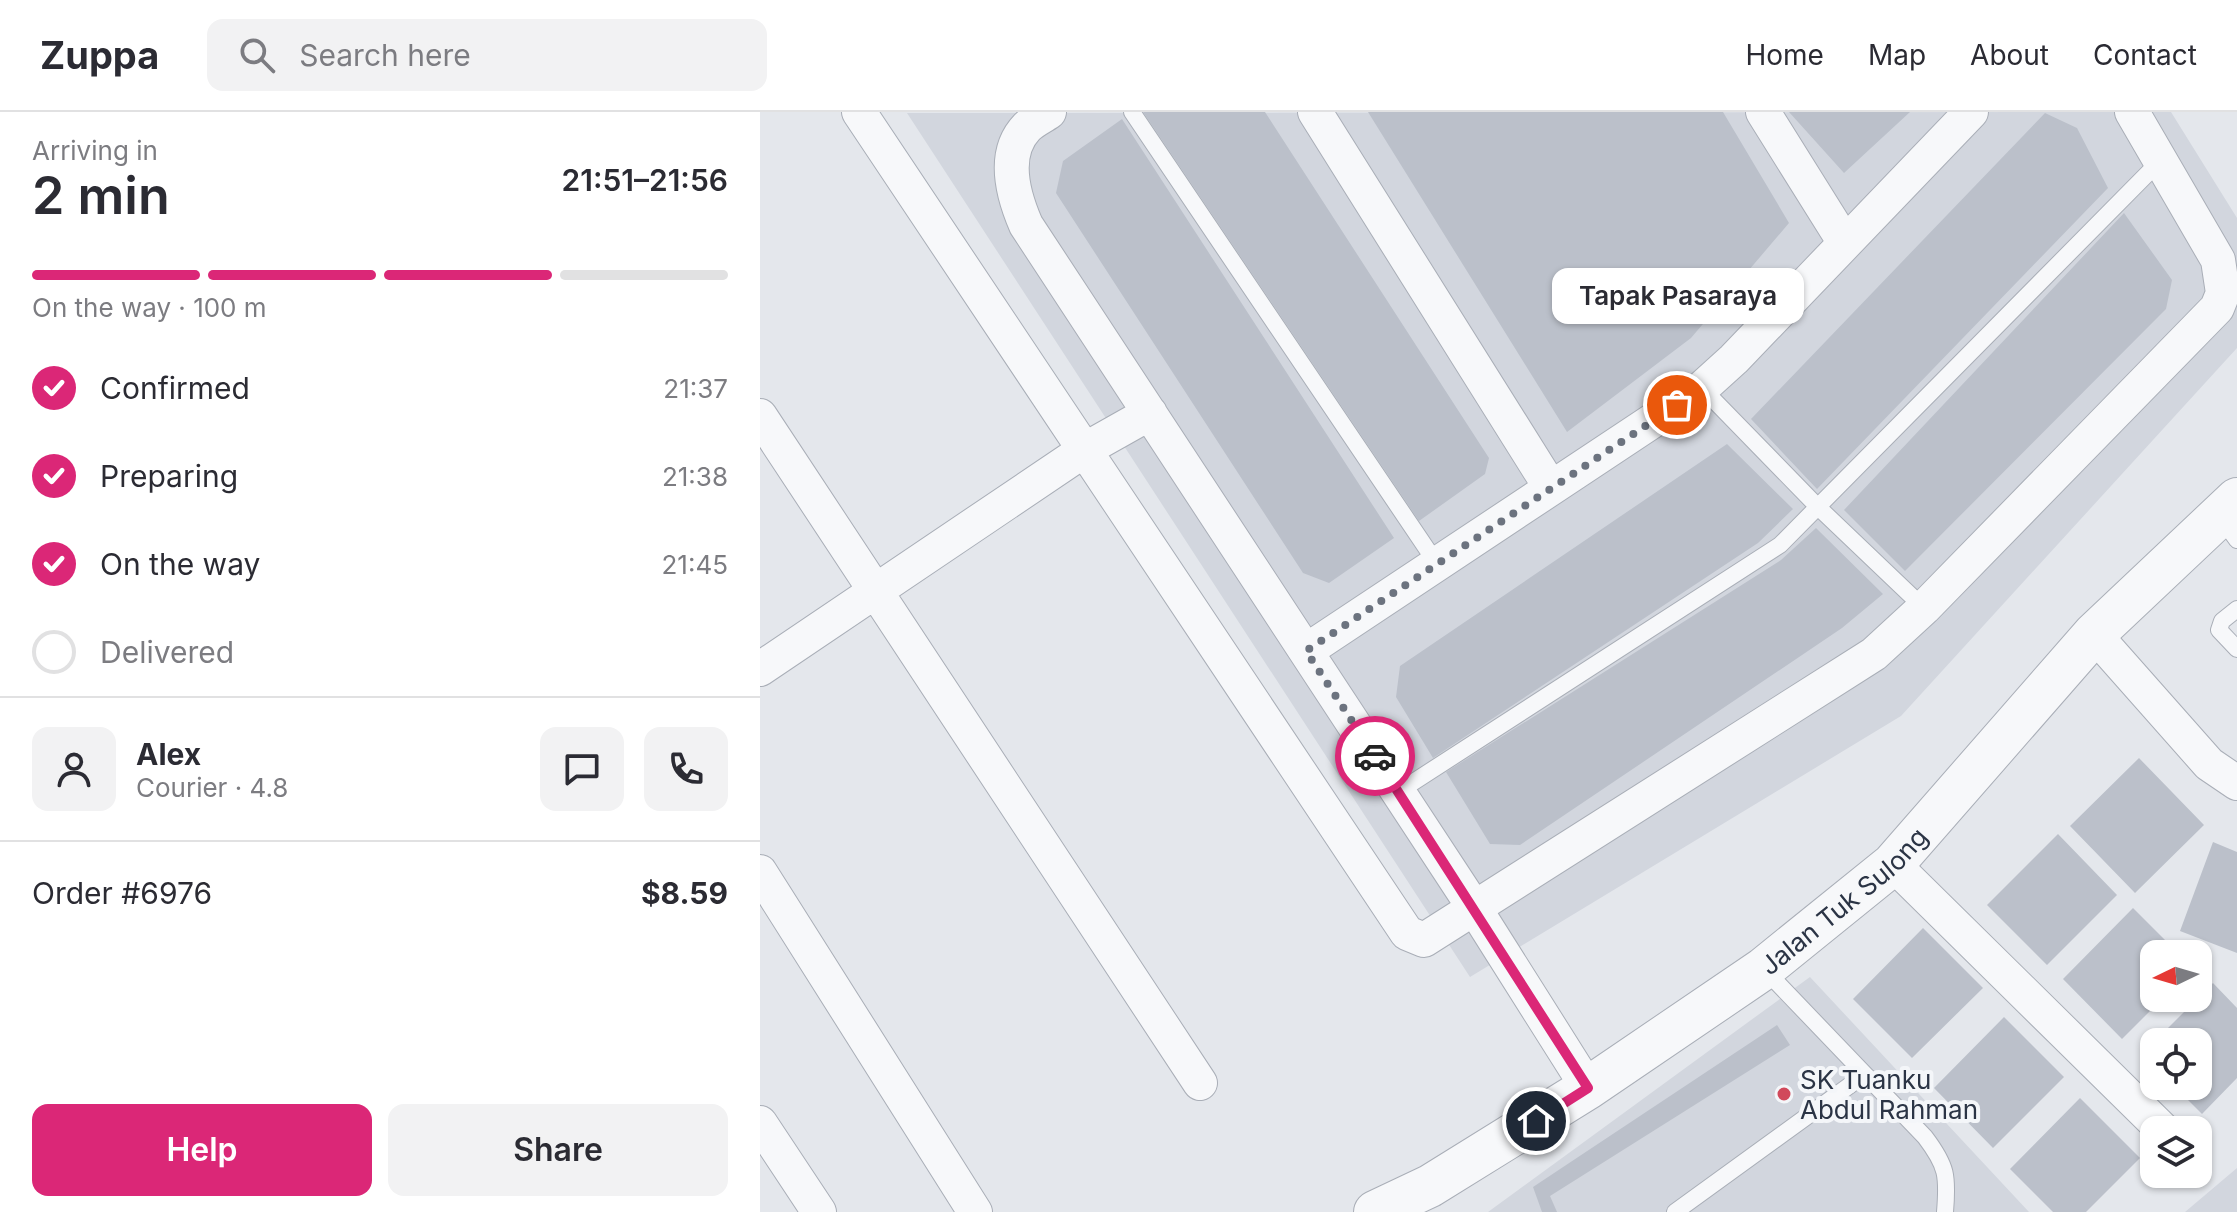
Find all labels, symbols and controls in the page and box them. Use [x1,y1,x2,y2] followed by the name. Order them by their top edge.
[207,19,767,91] search box
[40,32,159,78] text: Zuppa
[235,33,279,77] icon: search
[299,37,471,73] text: Search here
[1745,38,1824,72] text: Home
[1868,38,1926,72] text: Map
[1970,38,2049,72] text: About
[2093,38,2197,72] text: Contact
[32,135,158,166] text: Arriving in
[562,162,728,198] text: 21:51–21:56
[32,164,170,227] text: 2 min
[1551,269,1803,325] callout: Tapak Pasaraya
[1579,280,1777,311] text: Tapak Pasaraya
[32,292,267,323] text: On the way · 100 m
[32,366,76,410] icon: check
[100,370,250,406] text: Confirmed
[1643,371,1711,439] pin
[663,373,728,404] text: 21:37
[1655,383,1699,427] icon: bag
[32,454,76,498] icon: check
[100,458,238,494] text: Preparing
[662,461,728,492] text: 21:38
[32,542,76,586] icon: check
[100,546,260,582] text: On the way
[661,549,728,580] text: 21:45
[100,634,234,670] text: Delivered
[1335,716,1415,796] courier
[32,727,116,811] button: person
[540,727,624,811] button: chat
[644,727,728,811] button: phone
[1353,734,1397,778] icon: car
[136,736,201,772] text: Alex
[136,772,288,803] text: Courier · 4.8
[1754,821,1933,981] street label: Jalan Tuk Sulong
[32,875,212,911] text: Order #6976
[641,875,728,911] text: $8.59
[2140,940,2212,1012] north arrow
[2140,940,2212,1188] map controls
[2140,1028,2212,1100] button: locate
[1800,1064,1978,1125] place label: SK Tuanku Abdul Rahman
[1775,1085,1793,1103] marker: SK Tuanku Abdul Rahman
[1502,1087,1570,1155] pin
[1514,1099,1558,1143] icon: home
[32,1104,372,1196] button: Help
[388,1104,728,1196] button: Share
[2140,1116,2212,1188] button: layers

